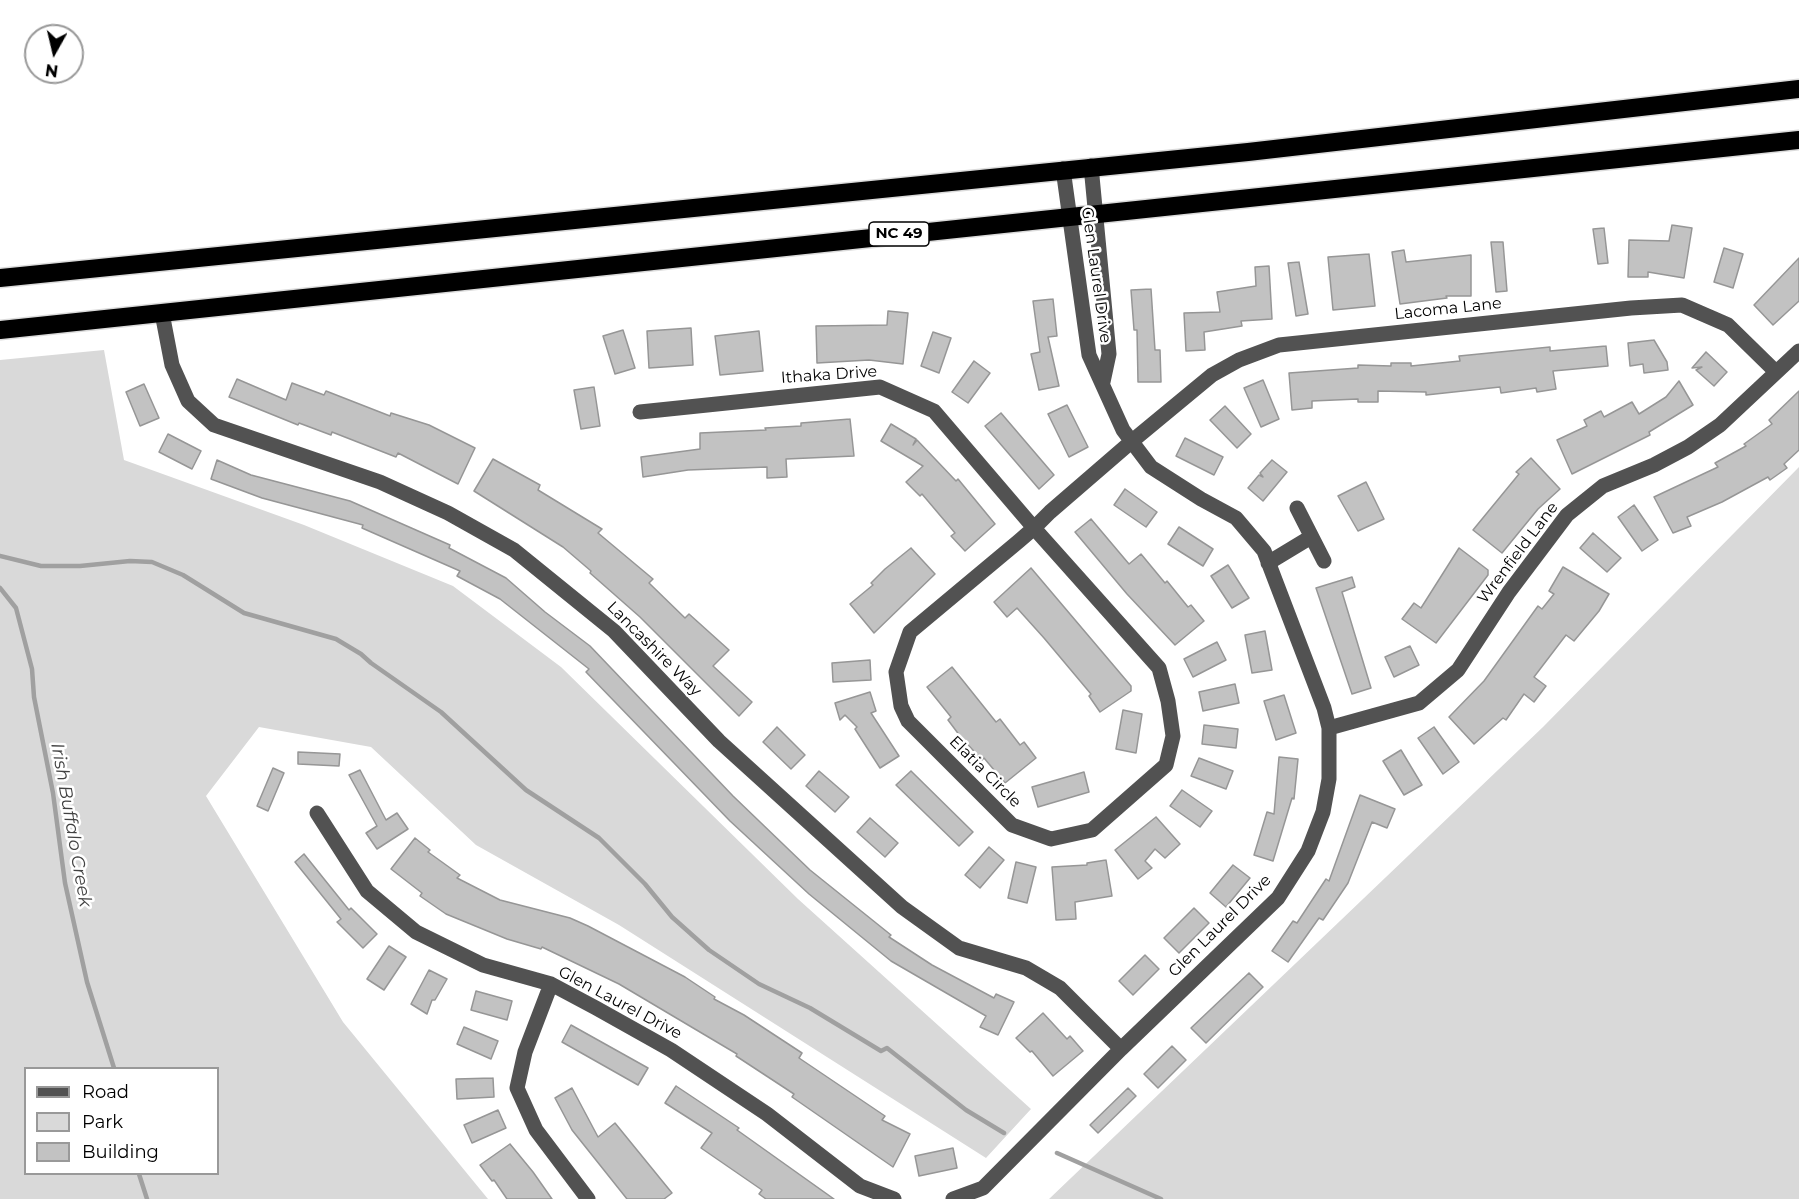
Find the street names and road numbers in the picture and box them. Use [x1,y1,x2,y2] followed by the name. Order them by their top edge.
[1077,206,1115,344] street label: Glen Laurel Drive
[869,222,929,246] road number: NC 49
[1393,294,1503,324] street label: Lacoma Lane
[780,362,878,388] street label: Ithaka Drive
[1474,499,1562,607] street label: Wrenfield Lane
[603,598,705,700] street label: Lancashire Way
[945,732,1025,812] street label: Elatia Circle
[1165,871,1275,981] street label: Glen Laurel Drive
[555,962,685,1044] street label: Glen Laurel Drive

